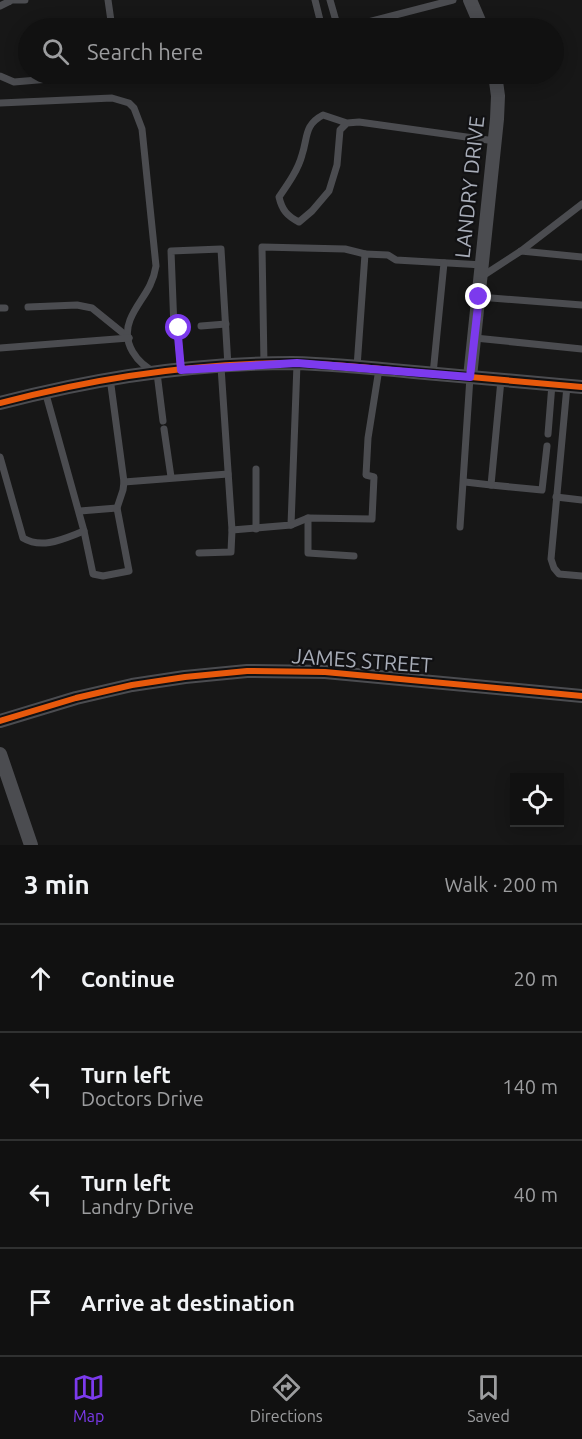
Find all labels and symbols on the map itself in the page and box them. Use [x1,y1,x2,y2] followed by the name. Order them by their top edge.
[450,115,488,259] street label: LANDRY DRIVE
[465,283,491,309] route end
[165,314,191,340] route start
[291,643,433,677] street label: JAMES STREET

